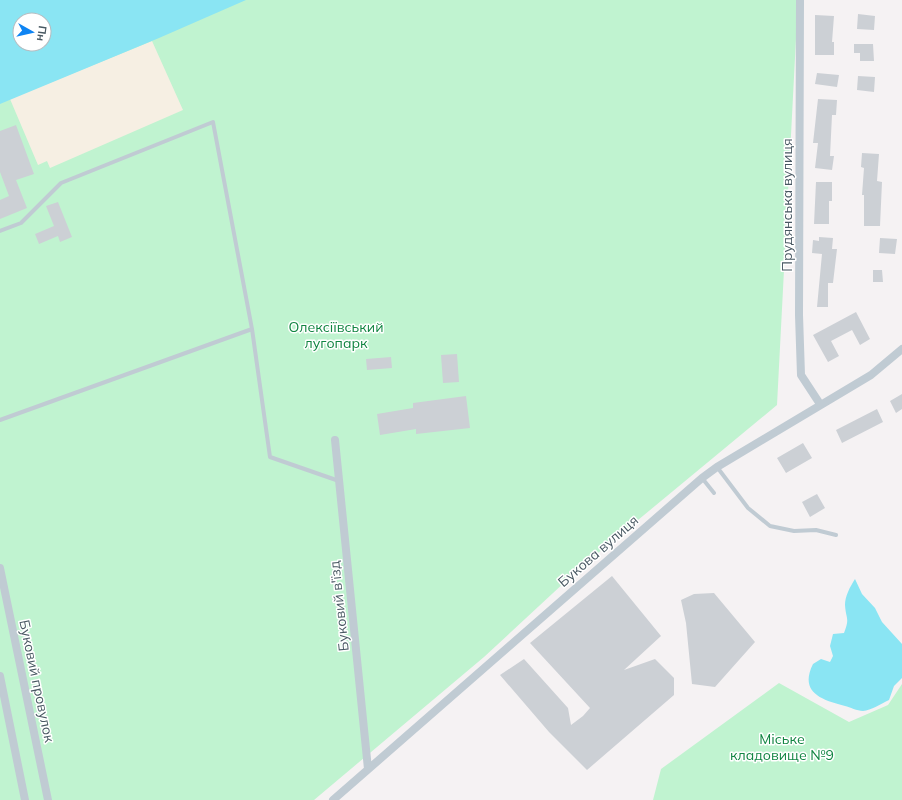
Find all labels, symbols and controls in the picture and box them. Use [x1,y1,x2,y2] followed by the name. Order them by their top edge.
[12,12,52,52] north arrow
[34,25,50,42] text: Пн
[778,138,796,272] street label: Прудянська вулиця
[289,318,383,352] park label: Олексіївський лугопарк
[554,511,642,591] street label: Букова вулиця
[325,559,353,652] street label: Буковий в'їзд
[15,618,59,744] street label: Буковий провулок
[730,730,834,764] park label: Міське кладовище №9

